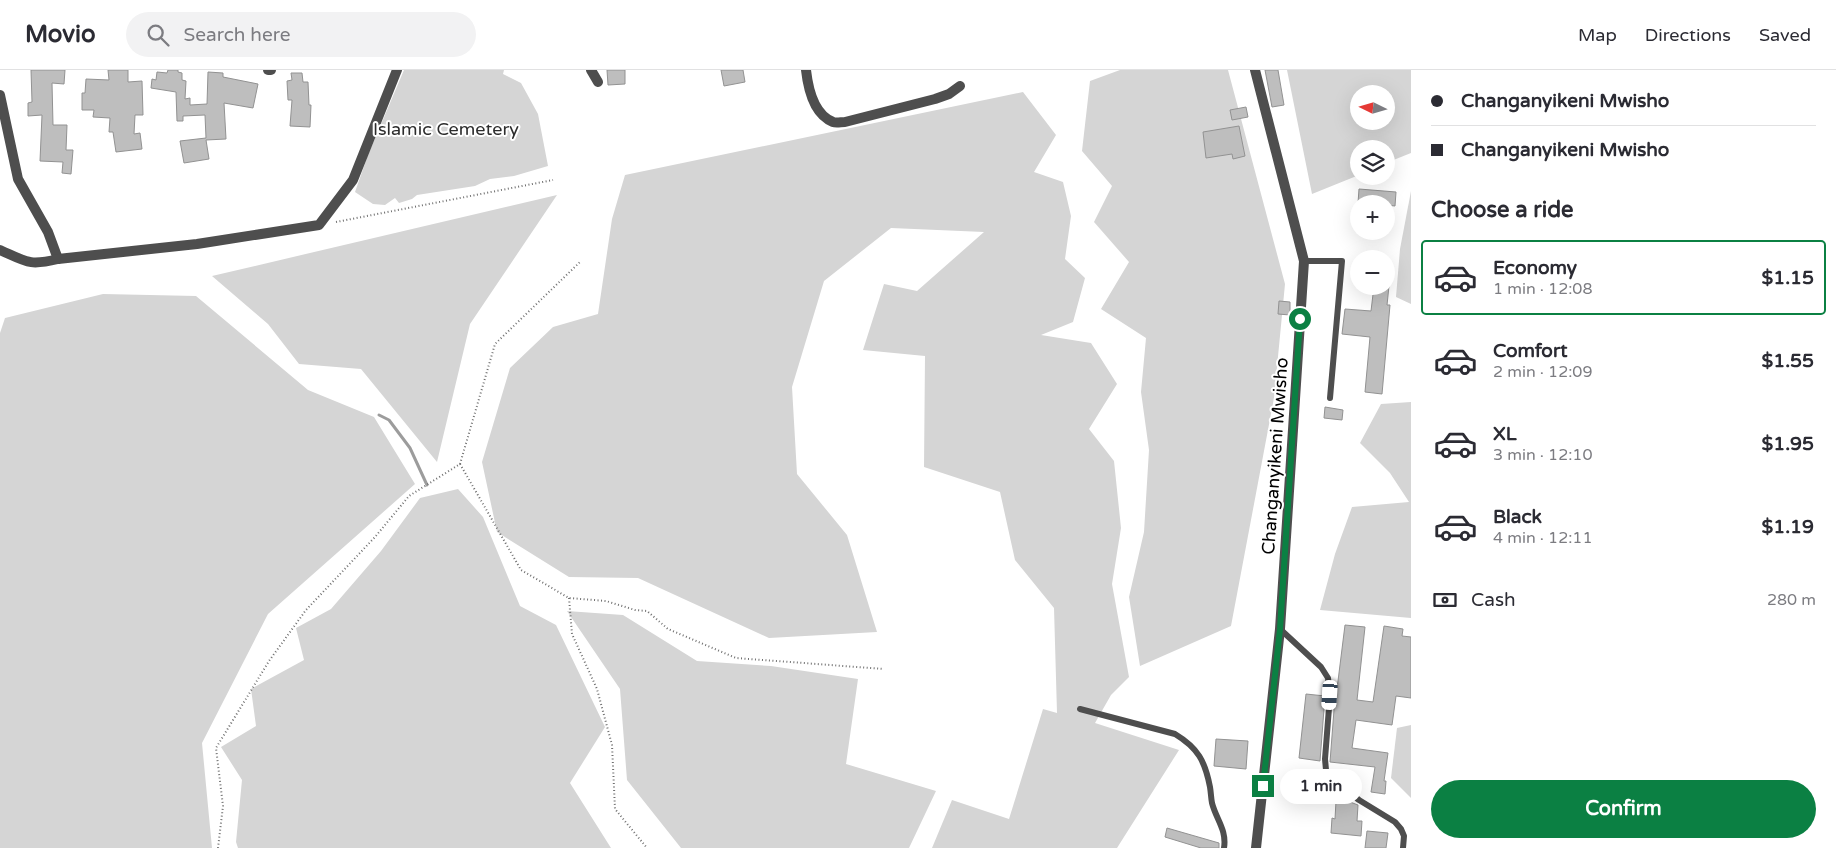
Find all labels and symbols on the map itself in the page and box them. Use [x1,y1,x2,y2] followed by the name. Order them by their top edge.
[1350,85,1395,130] north arrow
[373,118,519,140] park label: Islamic Cemetery
[1289,308,1311,330] route start
[1257,357,1293,555] street label: Changanyikeni Mwisho
[1321,680,1338,710] car
[1280,768,1363,804] callout: 1 min
[1252,775,1274,797] route end

